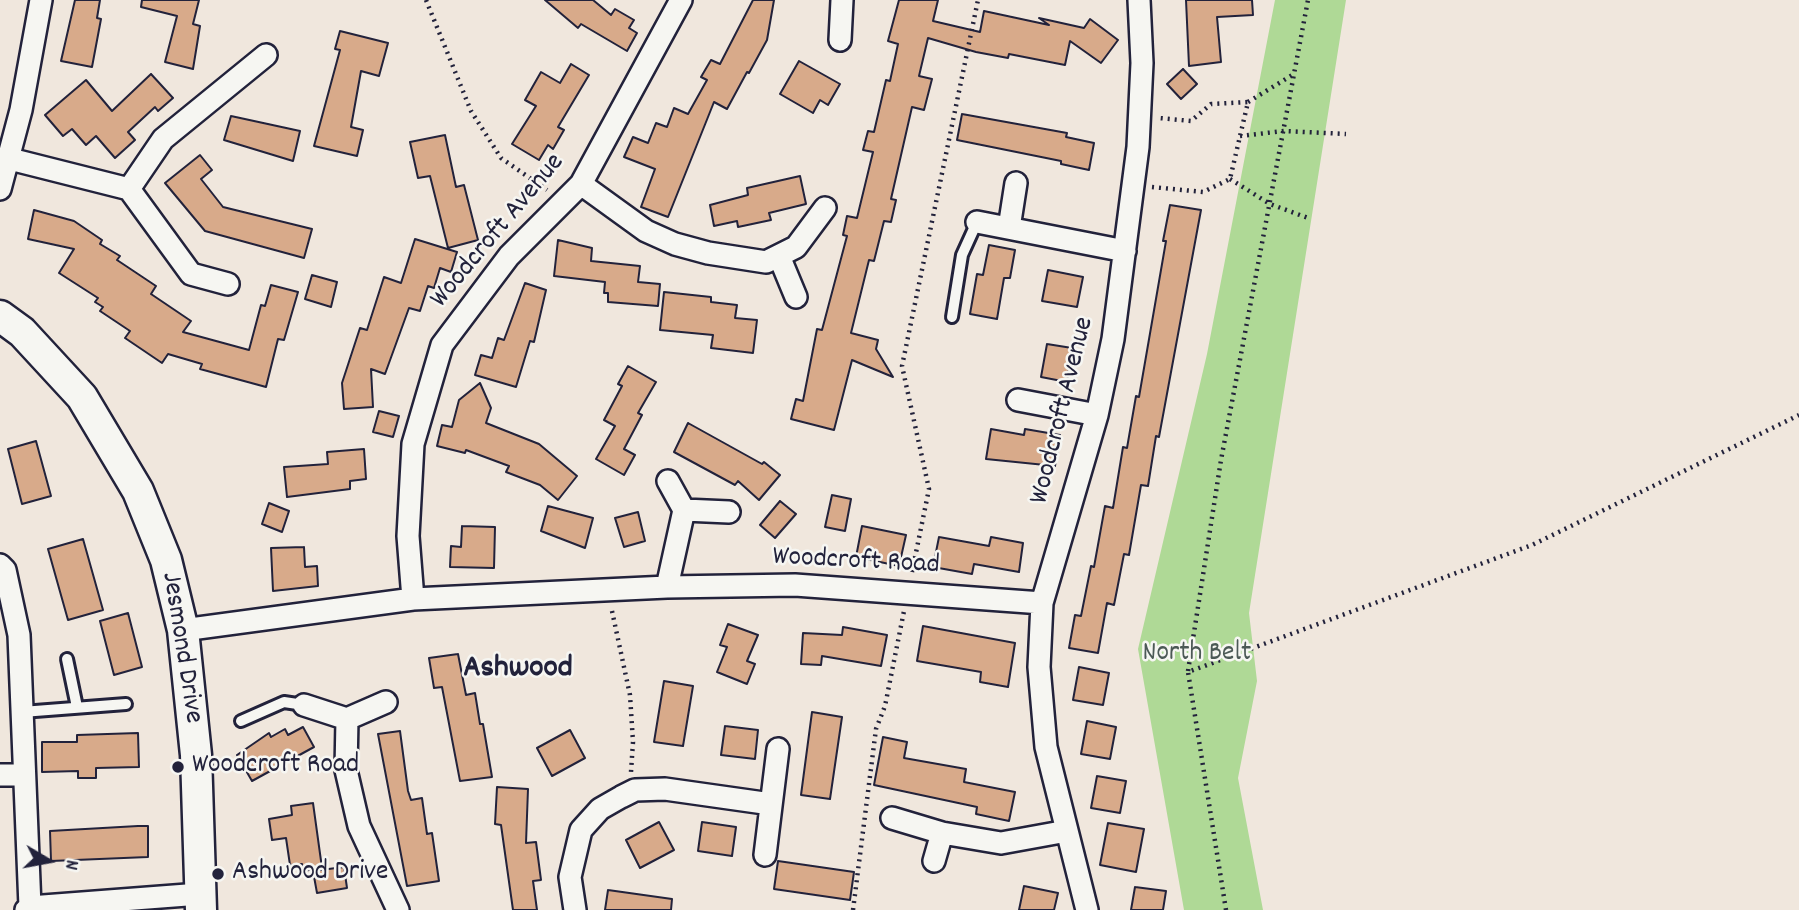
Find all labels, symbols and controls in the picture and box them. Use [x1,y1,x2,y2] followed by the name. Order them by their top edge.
[425,148,573,316] street label: Woodcroft Avenue
[1025,314,1103,508] street label: Woodcroft Avenue
[772,542,940,584] street label: Woodcroft Road
[151,570,209,726] street label: Jesmond Drive
[1143,638,1251,672] park label: North Belt
[463,652,573,690] district label: Ashwood
[192,750,359,784] place label: Woodcroft Road
[170,759,186,775] marker: Woodcroft Road
[14,826,84,896] north arrow
[232,857,388,891] place label: Ashwood Drive
[56,858,84,872] text: N
[210,866,226,882] marker: Ashwood Drive

